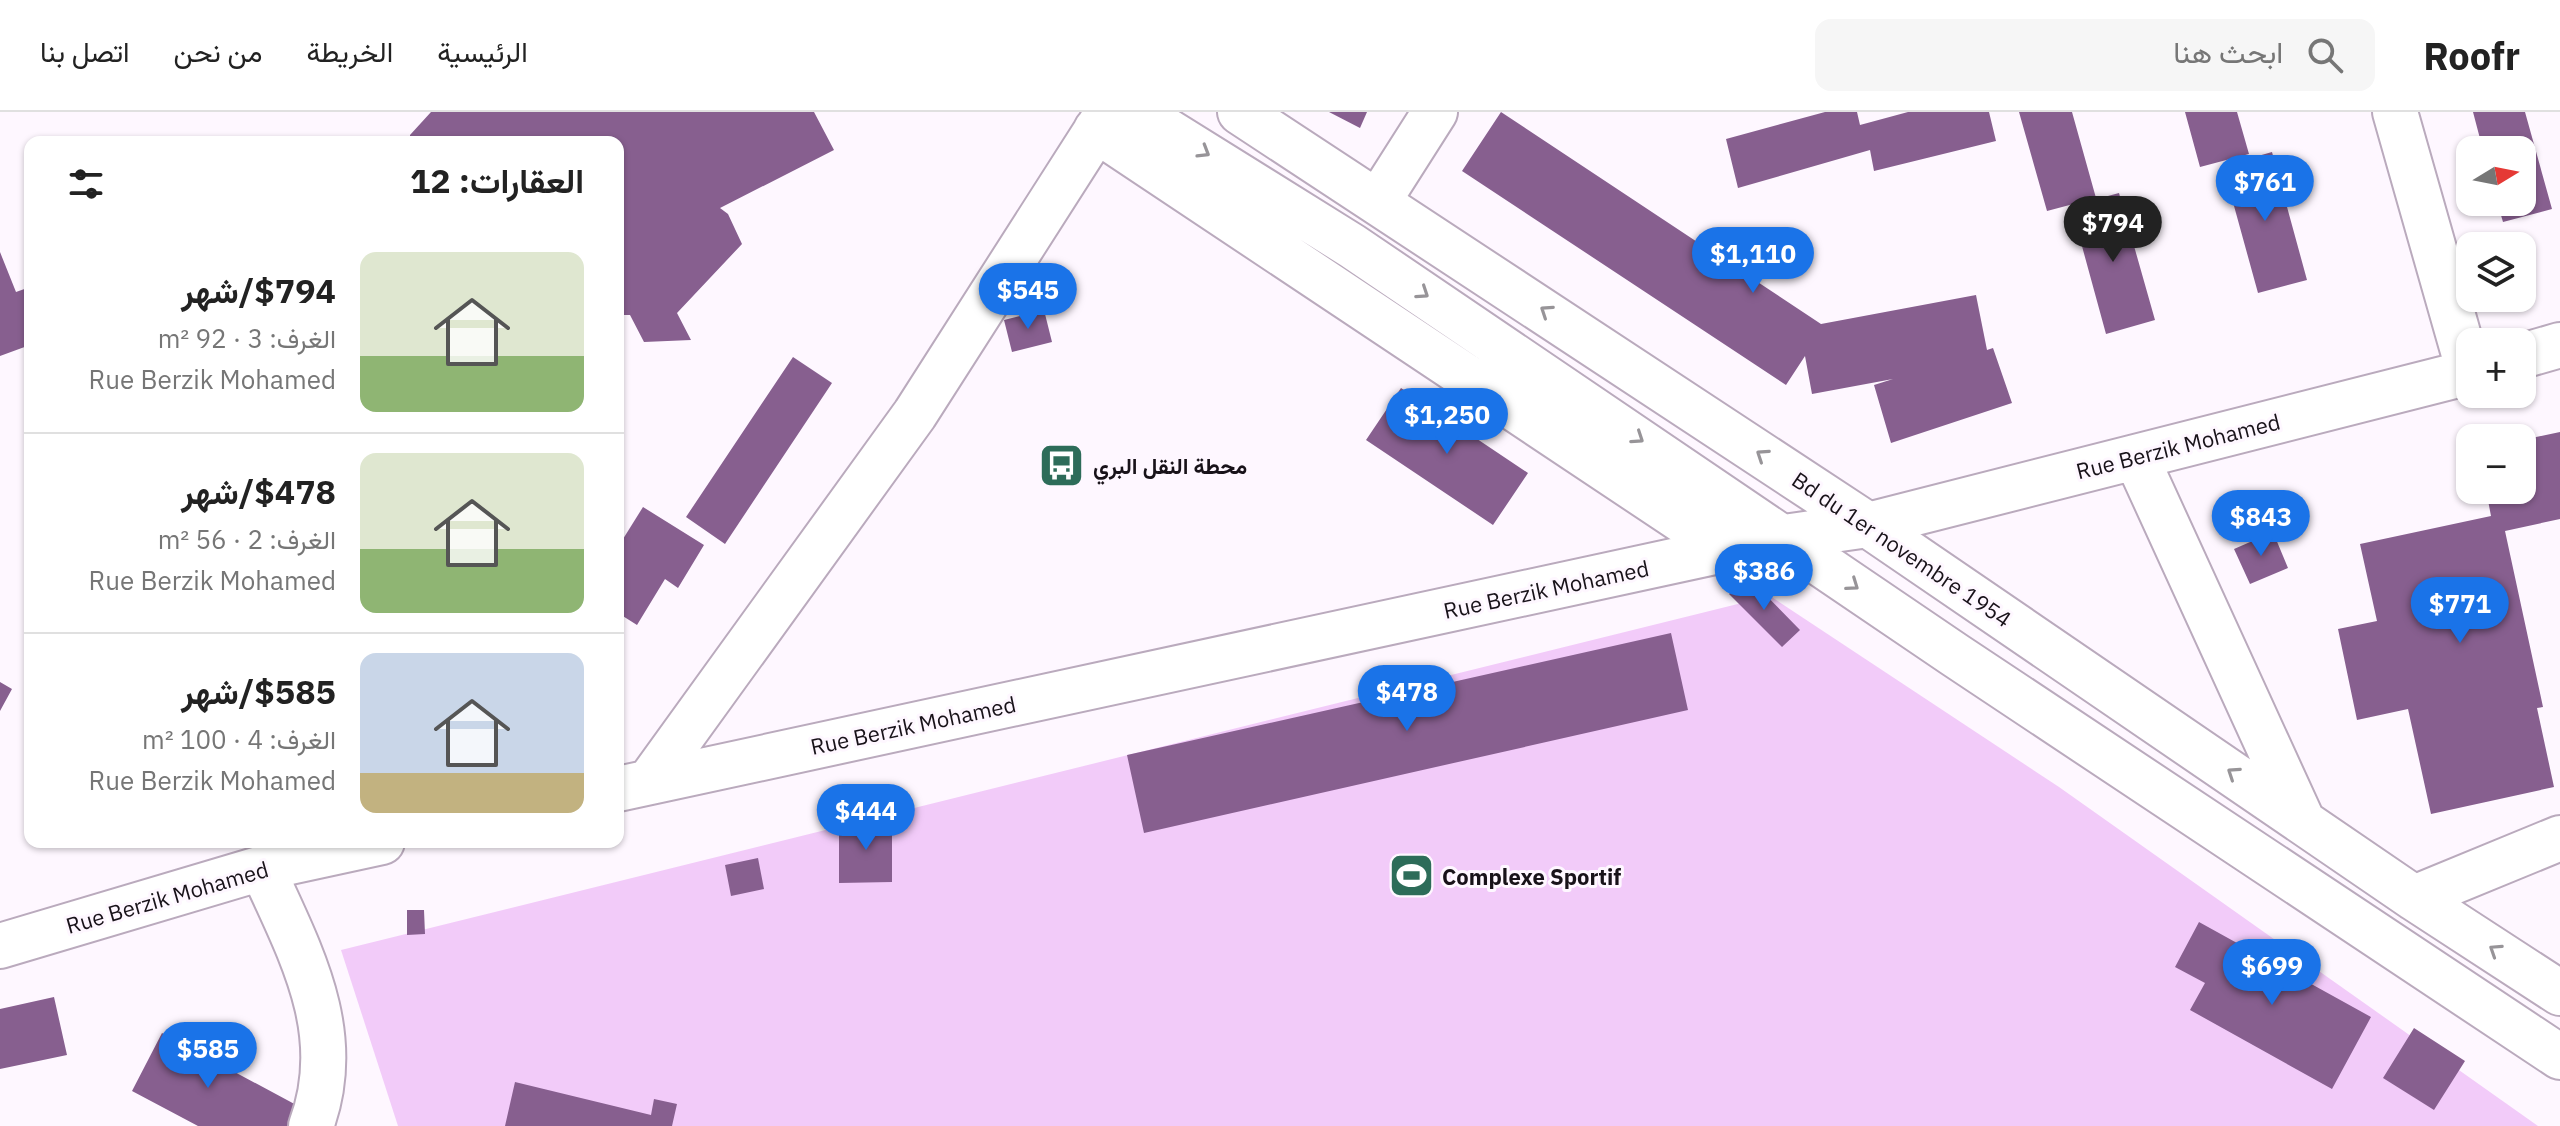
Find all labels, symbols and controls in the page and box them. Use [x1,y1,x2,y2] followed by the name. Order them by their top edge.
[1815,19,2375,91] search box
[2423,31,2520,80] text: Roofr
[2173,32,2283,71] text: ابحث هنا
[40,33,130,70] text: اتصل بنا
[174,33,263,70] text: من نحن
[307,33,393,70] text: الخريطة
[437,33,528,70] text: الرئيسية
[2303,33,2347,77] icon: search
[2456,136,2536,216] north arrow
[2456,136,2536,504] map controls
[1195,142,1210,158] one-way arrow
[2218,155,2312,223] pin: $761
[410,158,584,202] text: العقارات: 12
[64,162,108,206] icon: filters
[2234,164,2296,198] text: $761
[2066,196,2160,264] pin: $794
[2082,205,2144,239] text: $794
[1688,227,1818,295] pin: $1,110
[2456,232,2536,312] button: layers
[1710,236,1796,270] text: $1,110
[981,263,1075,331] pin: $545
[181,268,336,312] text: $794/شهر
[997,272,1059,306] text: $545
[1414,283,1428,298] one-way arrow
[424,284,520,380] icon: home
[1540,306,1554,321] one-way arrow
[158,321,336,355] text: الغرف: 3 · 92 m²
[2456,328,2536,408] button: +
[89,362,336,396] text: Rue Berzik Mohamed
[1382,388,1512,456] pin: $1,250
[1404,397,1490,431] text: $1,250
[2073,407,2283,485] street label: Rue Berzik Mohamed
[2456,424,2536,504] button: −
[1630,429,1644,444] one-way arrow
[1038,441,1086,489] bus stop icon: محطة النقل البري
[1757,450,1771,465] one-way arrow
[1093,451,1247,485] place label: محطة النقل البري
[1787,465,2017,633] street label: Bd du 1er novembre 1954
[181,469,336,513] text: $478/شهر
[424,485,520,581] icon: home
[2214,490,2308,558] pin: $843
[2230,499,2292,533] text: $843
[158,522,336,556] text: الغرف: 2 · 56 m²
[1717,544,1811,612] pin: $386
[1441,553,1651,625] street label: Rue Berzik Mohamed
[1733,553,1795,587] text: $386
[89,563,336,597] text: Rue Berzik Mohamed
[1845,575,1859,590] one-way arrow
[2413,577,2507,645] pin: $771
[2429,586,2491,620] text: $771
[1360,665,1454,733] pin: $478
[181,669,336,713] text: $585/شهر
[1376,674,1438,708] text: $478
[424,685,520,781] icon: home
[808,689,1018,761] street label: Rue Berzik Mohamed
[142,722,336,756] text: الغرف: 4 · 100 m²
[89,763,336,797] text: Rue Berzik Mohamed
[2227,768,2241,783] one-way arrow
[819,784,913,852] pin: $444
[835,793,897,827] text: $444
[1387,852,1435,900] sports icon: Complexe Sportif
[62,854,272,940] street label: Rue Berzik Mohamed
[1442,862,1621,891] place label: Complexe Sportif
[2225,939,2319,1007] pin: $699
[2489,945,2503,960] one-way arrow
[2241,948,2303,982] text: $699
[161,1022,255,1090] pin: $585
[177,1031,239,1065] text: $585

